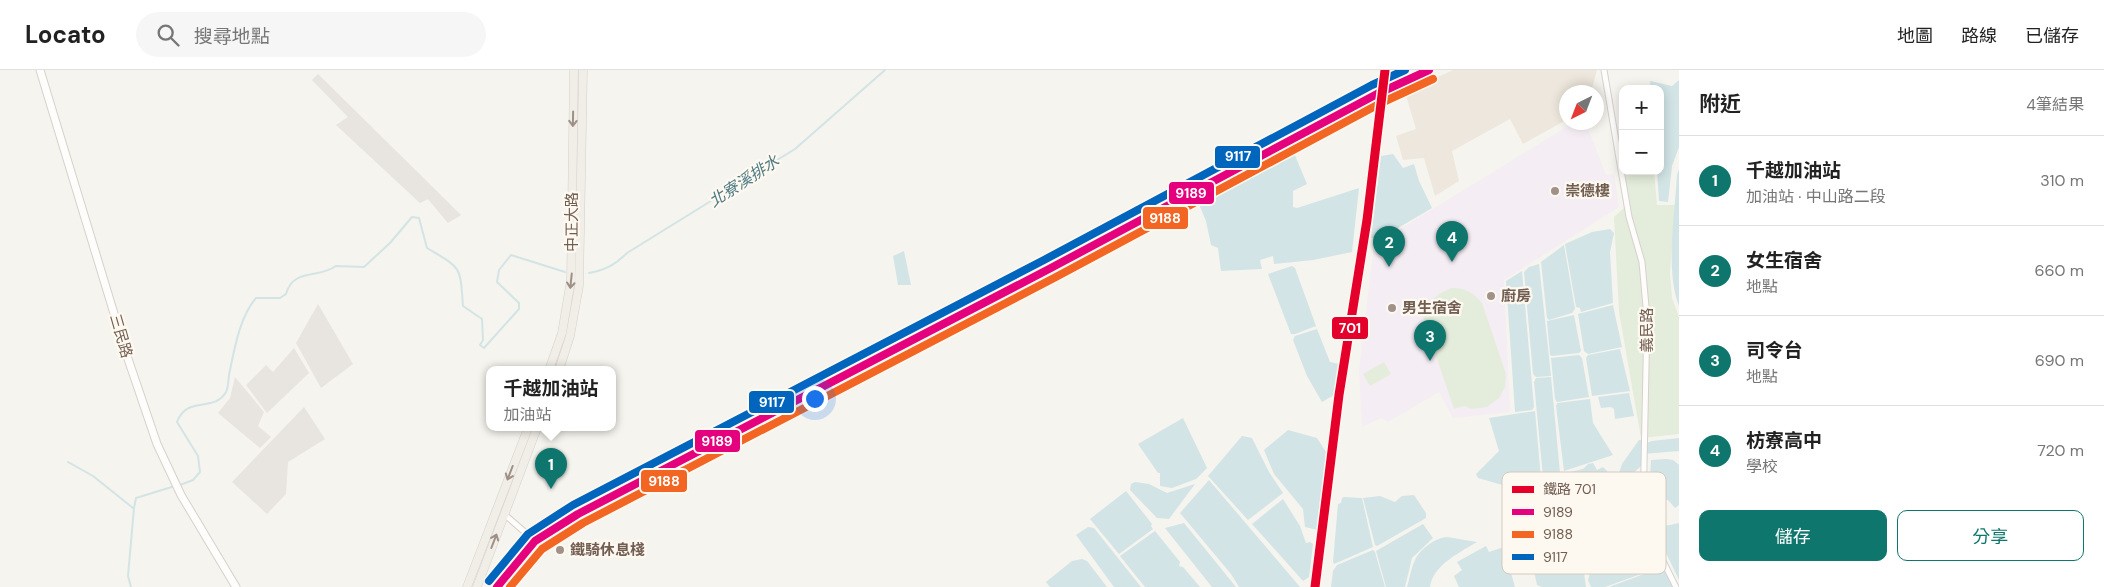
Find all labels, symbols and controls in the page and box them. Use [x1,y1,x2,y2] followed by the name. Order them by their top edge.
[136,12,486,57] search box
[25,19,106,50] text: Locato
[154,21,182,49] icon: search
[194,24,270,49] text: 搜尋地點
[1897,24,1933,48] text: 地圖
[1961,24,1997,48] text: 路線
[2025,24,2079,48] text: 已儲存
[1559,85,1604,130] north arrow
[1619,85,1664,175] map controls
[1619,85,1664,130] button: +
[1699,90,1741,118] text: 附近
[2026,94,2084,115] text: 4筆結果
[568,110,578,126] one-way arrow
[1619,130,1664,175] button: −
[1214,145,1261,169] line badge: 9117
[1225,147,1252,165] text: 9117
[705,150,784,212] water label: 北寮溪排水
[1746,158,1841,183] text: 千越加油站
[1712,170,1718,191] text: 1
[2040,170,2084,191] text: 310 m
[1168,181,1215,205] line badge: 9189
[1565,181,1610,201] place label: 崇德樓
[1175,184,1207,202] text: 9189
[1549,185,1561,197] marker: 崇德樓
[1746,186,1886,207] text: 加油站 · 中山路二段
[562,192,582,252] street label: 中正大路
[1142,206,1189,230] line badge: 9188
[1149,209,1181,227] text: 9188
[1436,221,1468,262] pin: 4
[1373,226,1405,267] pin: 2
[1746,248,1822,273] text: 女生宿舍
[1710,260,1720,281] text: 2
[2034,260,2084,281] text: 660 m
[566,273,575,289] one-way arrow
[1746,276,1778,297] text: 地點
[1501,286,1531,306] place label: 廚房
[1485,290,1497,302] marker: 廚房
[1402,298,1462,318] place label: 男生宿舍
[1386,302,1398,314] marker: 男生宿舍
[1637,307,1657,353] street label: 義民路
[105,312,137,360] street label: 三民路
[1331,316,1369,340] line badge: 701
[1339,319,1361,337] text: 701
[1414,320,1446,361] pin: 3
[1746,338,1803,363] text: 司令台
[1710,350,1720,371] text: 3
[2035,350,2084,371] text: 690 m
[486,366,616,431] popup
[1746,366,1778,387] text: 地點
[503,376,599,401] text: 千越加油站
[802,386,828,412] your location
[748,390,795,414] line badge: 9117
[759,393,786,411] text: 9117
[503,404,552,425] text: 加油站
[1746,428,1822,453] text: 枋寮高中
[694,429,741,453] line badge: 9189
[701,432,733,450] text: 9189
[1710,440,1720,461] text: 4
[2037,440,2084,461] text: 720 m
[535,448,567,489] pin: 1
[1746,456,1778,477] text: 學校
[505,466,514,481] one-way arrow
[640,469,688,493] line badge: 9188
[648,472,680,490] text: 9188
[1502,472,1666,574] legend
[1543,480,1596,498] text: 鐵路 701
[1543,503,1573,521] text: 9189
[1699,510,1887,561] button: 儲存
[1897,510,2084,561] button: 分享
[1543,525,1573,543] text: 9188
[490,534,499,549] one-way arrow
[570,540,645,560] place label: 鐵騎休息棧
[554,544,566,556] marker: 鐵騎休息棧
[1543,548,1568,566] text: 9117

